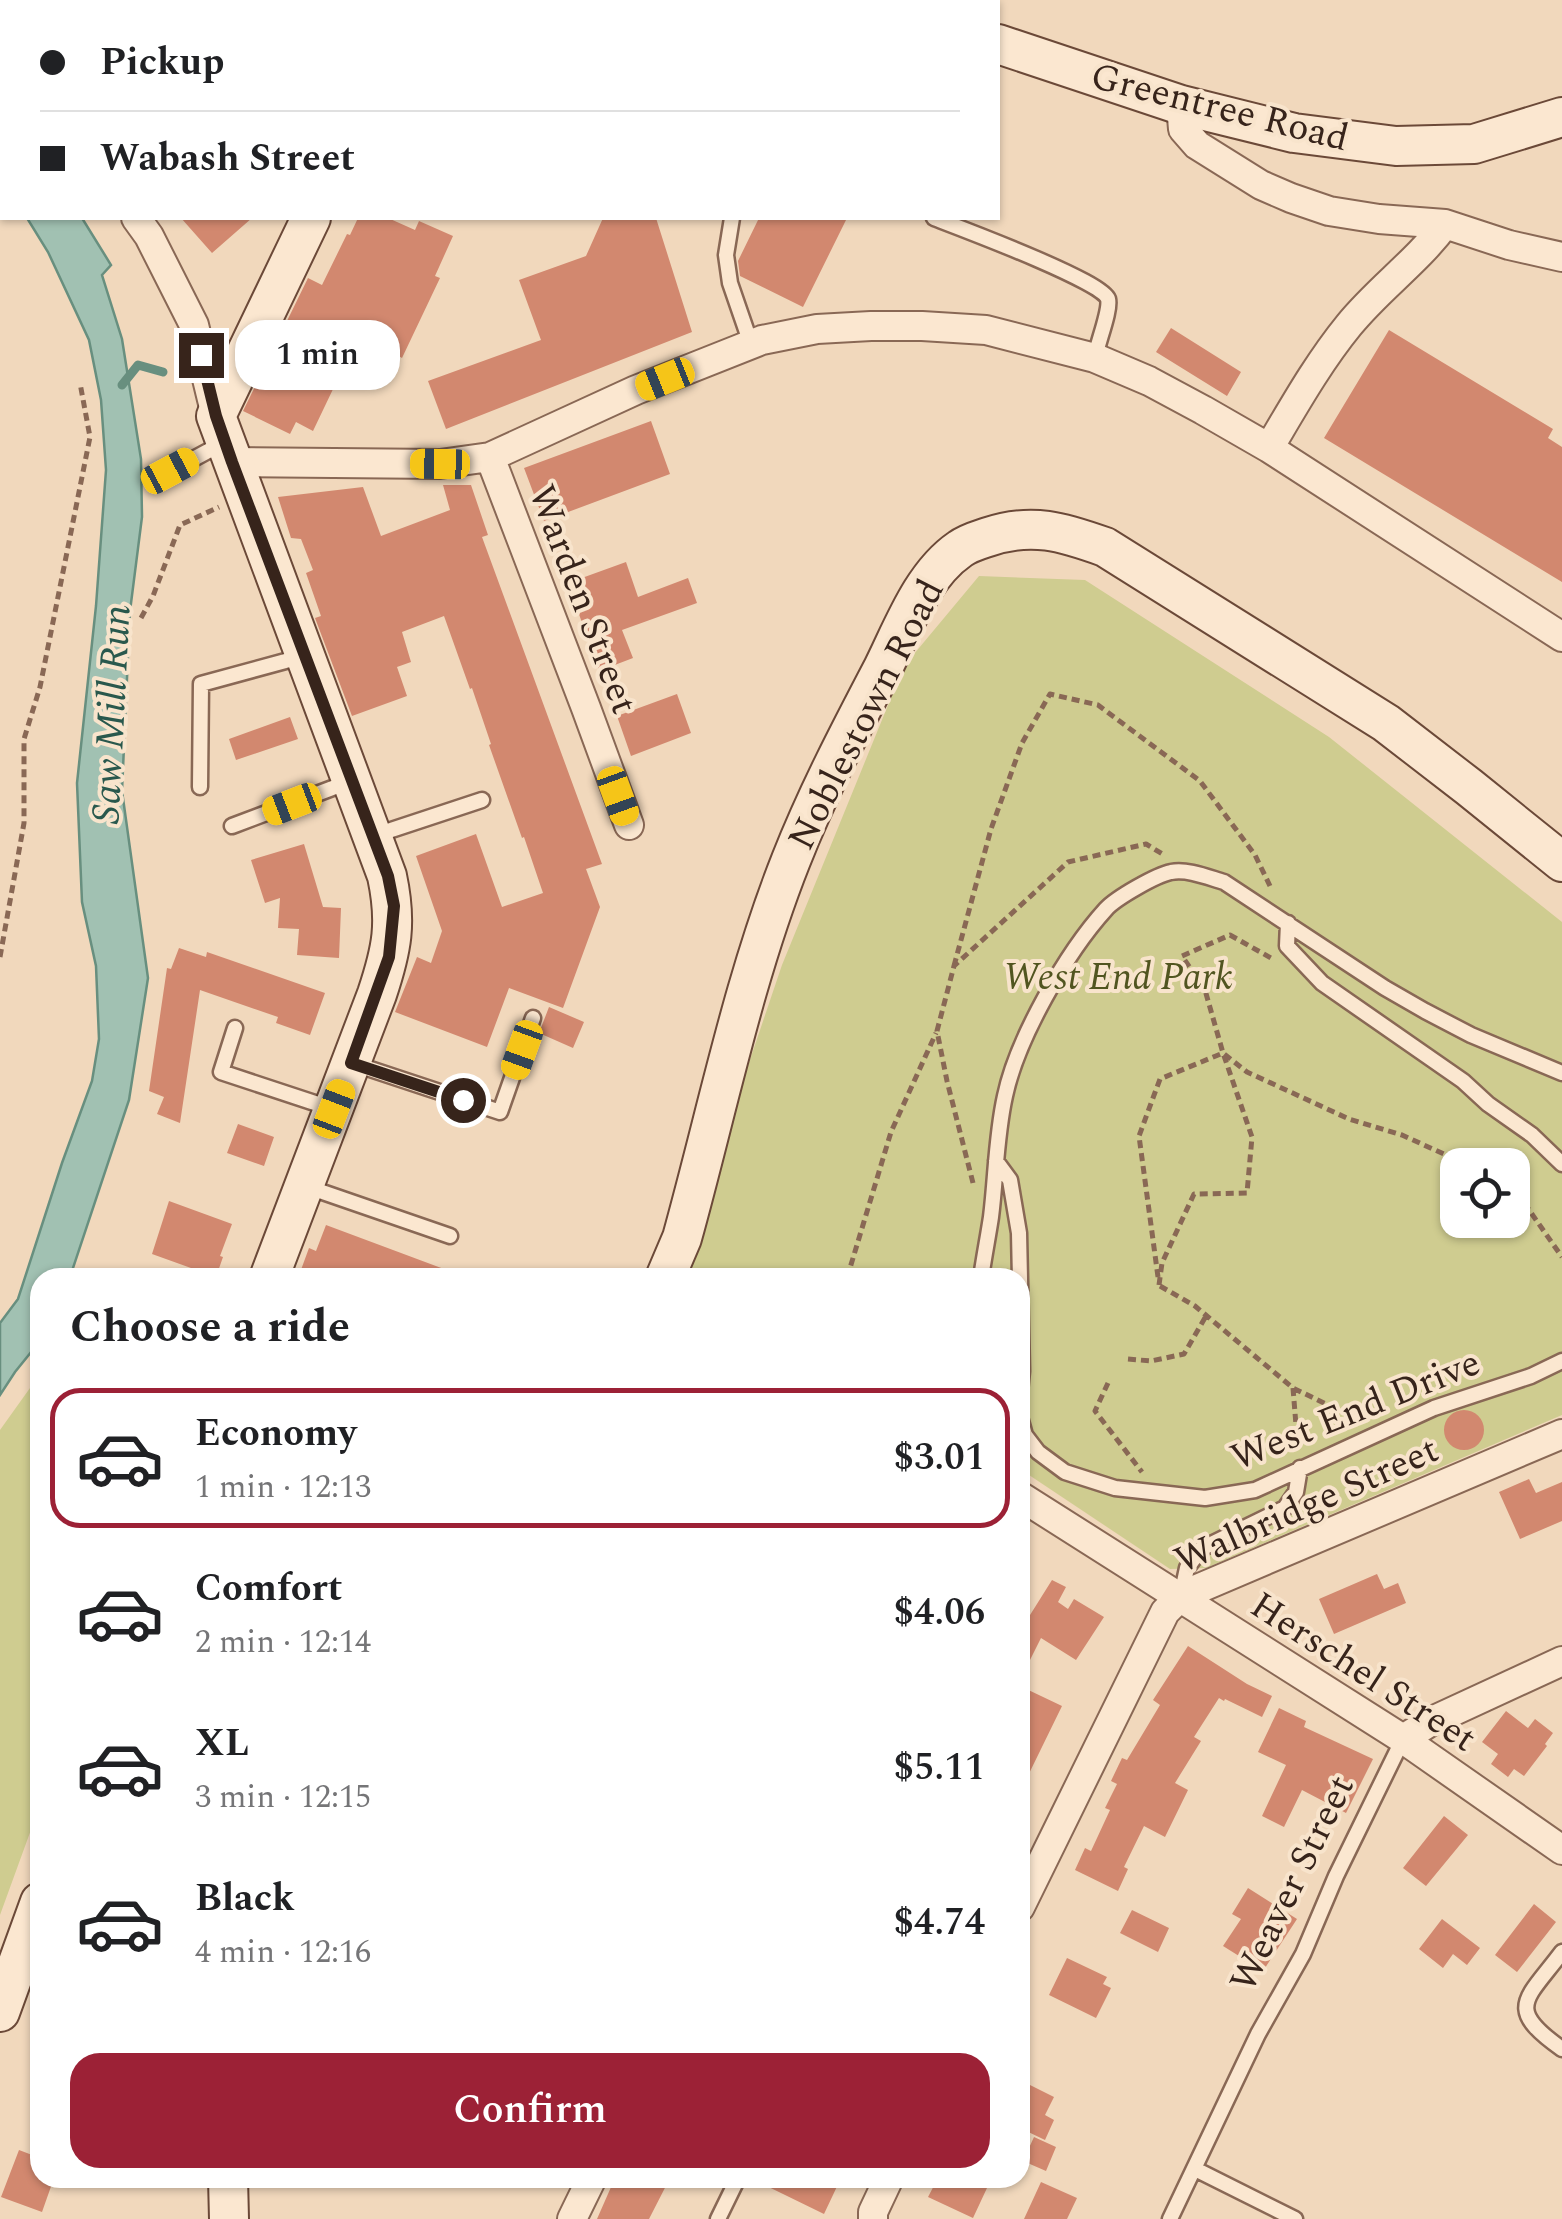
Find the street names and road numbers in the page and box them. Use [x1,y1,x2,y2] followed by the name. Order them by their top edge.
[1084,48,1355,168] street label: Greentree Road
[512,477,652,723] street label: Warden Street
[773,569,960,861] street label: Noblestown Road
[1222,1334,1489,1487] street label: West End Drive
[1165,1422,1448,1590] street label: Walbridge Street
[1238,1578,1488,1768] street label: Herschel Street
[1215,1766,1370,2002] street label: Weaver Street

